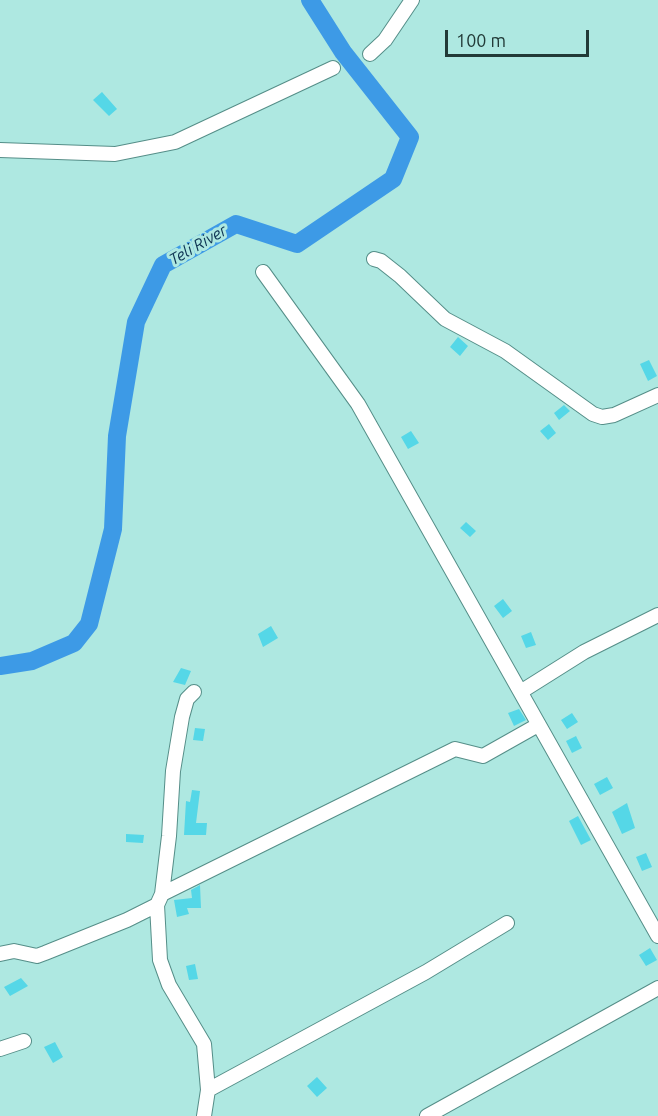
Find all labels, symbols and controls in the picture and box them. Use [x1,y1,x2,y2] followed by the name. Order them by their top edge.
[448,18,592,56] scale bar
[456,30,506,50] text: 100 m
[166,221,230,269] water label: Teli River

